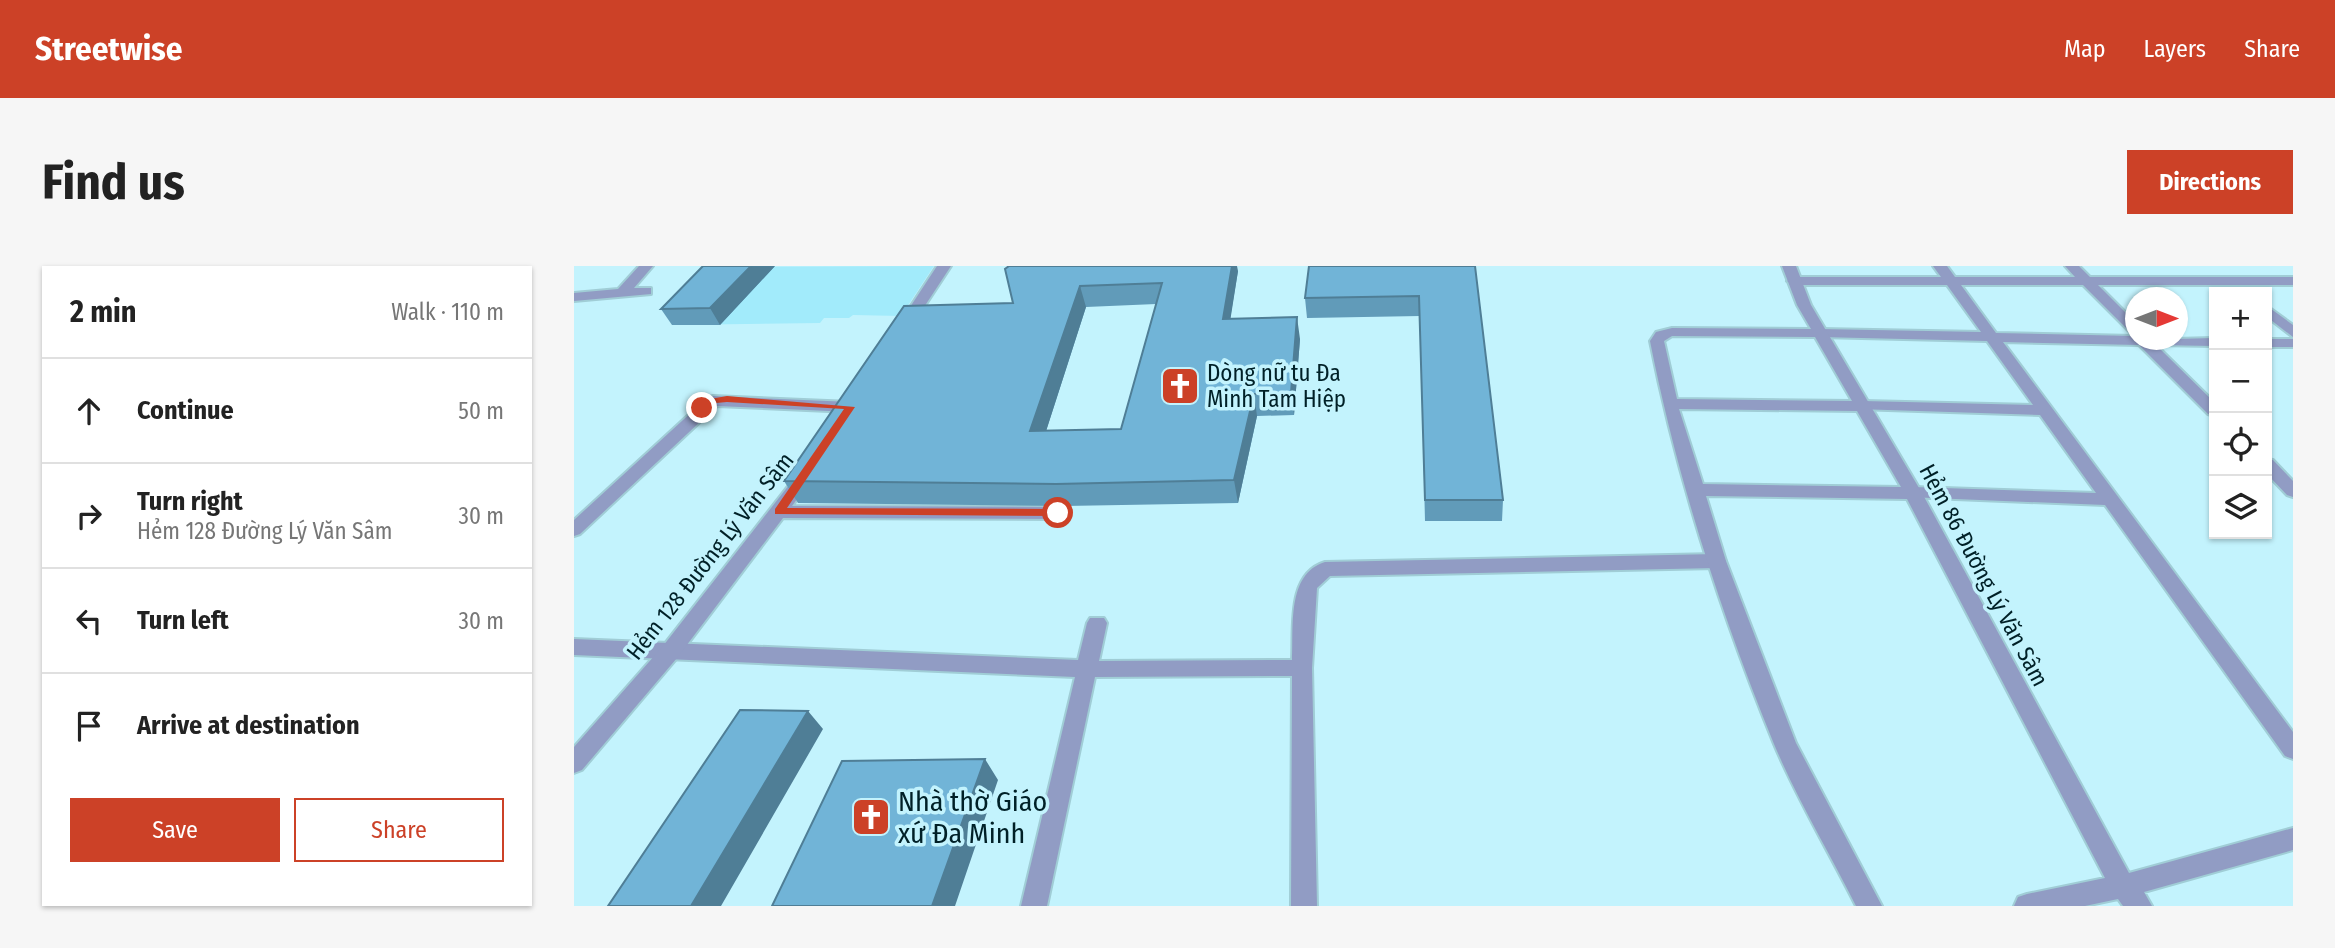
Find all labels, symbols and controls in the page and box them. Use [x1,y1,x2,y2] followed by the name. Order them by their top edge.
[35,29,182,69] text: Streetwise
[2064,35,2106,63] text: Map
[2144,35,2206,63] text: Layers
[2244,35,2300,63] text: Share
[2127,150,2293,214] button: Directions
[42,153,185,212] text: Find us
[2125,287,2188,350] north arrow
[2209,287,2272,539] map controls
[2209,287,2272,350] button: +
[70,294,137,330] text: 2 min
[391,298,504,326] text: Walk · 110 m
[2209,350,2272,413] button: −
[1207,359,1346,413] place label: Dòng nữ tu Đa Minh Tam Hiệp
[1159,365,1201,407] church icon: Dòng nữ tu Đa Minh Tam Hiệp
[70,392,108,430] icon: ahead
[686,392,717,423] route end
[137,395,234,426] text: Continue
[458,397,504,425] text: 50 m
[2209,413,2272,476] button: locate
[620,447,800,665] street label: Hẻm 128 Đường Lý Văn Sâm
[1913,459,2055,691] street label: Hẻm 86 Đường Lý Văn Sâm
[2209,476,2272,539] button: layers
[137,486,243,517] text: Turn right
[70,497,108,535] icon: right
[1042,497,1073,528] route start
[459,502,504,530] text: 30 m
[137,517,392,545] text: Hẻm 128 Đường Lý Văn Sâm
[70,602,108,640] icon: left
[137,605,229,636] text: Turn left
[459,607,504,635] text: 30 m
[70,707,108,745] icon: arrive
[137,710,360,741] text: Arrive at destination
[898,785,1047,850] place label: Nhà thờ Giáo xứ Đa Minh
[850,796,892,838] church icon: Nhà thờ Giáo xứ Đa Minh
[70,798,280,862] button: Save
[294,798,504,862] button: Share

